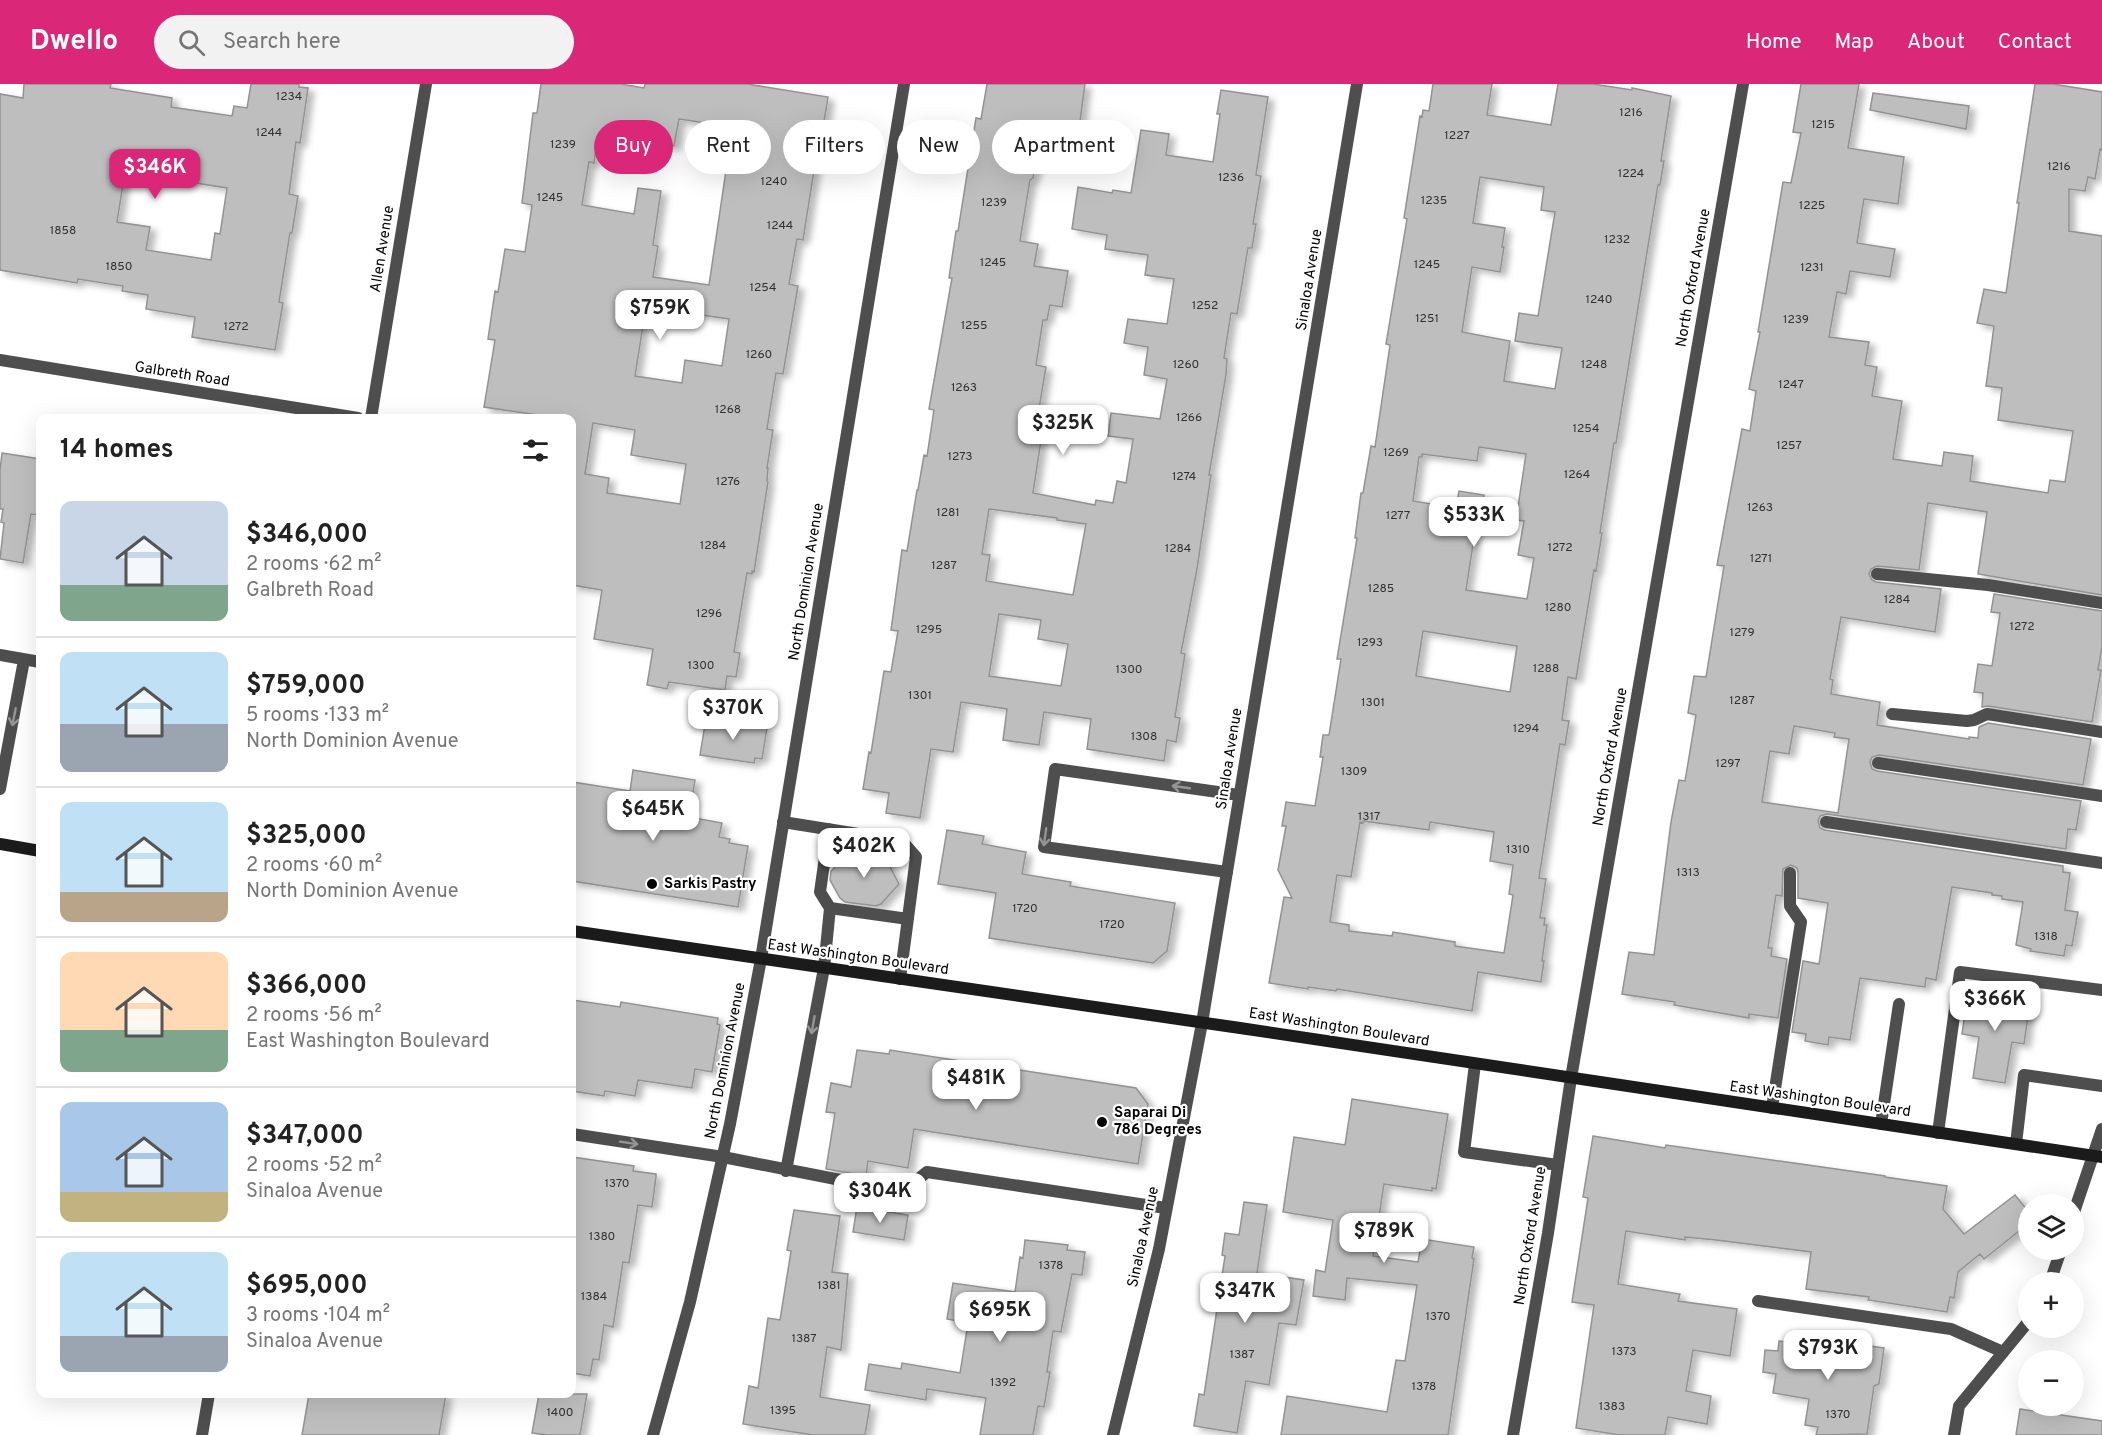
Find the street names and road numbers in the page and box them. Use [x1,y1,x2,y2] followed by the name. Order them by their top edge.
[367,204,399,294] street label: Allen Avenue
[1672,207,1716,349] street label: North Oxford Avenue
[1293,228,1327,332] street label: Sinaloa Avenue
[133,358,231,392] street label: Galbreth Road
[785,502,829,662] street label: North Dominion Avenue
[1589,686,1633,828] street label: North Oxford Avenue
[1213,707,1247,811] street label: Sinaloa Avenue
[766,936,950,980] street label: East Washington Boulevard
[701,981,751,1141] street label: North Dominion Avenue
[1247,1004,1431,1052] street label: East Washington Boulevard
[1728,1078,1912,1122] street label: East Washington Boulevard
[1511,1165,1551,1307] street label: North Oxford Avenue
[1124,1185,1164,1289] street label: Sinaloa Avenue

